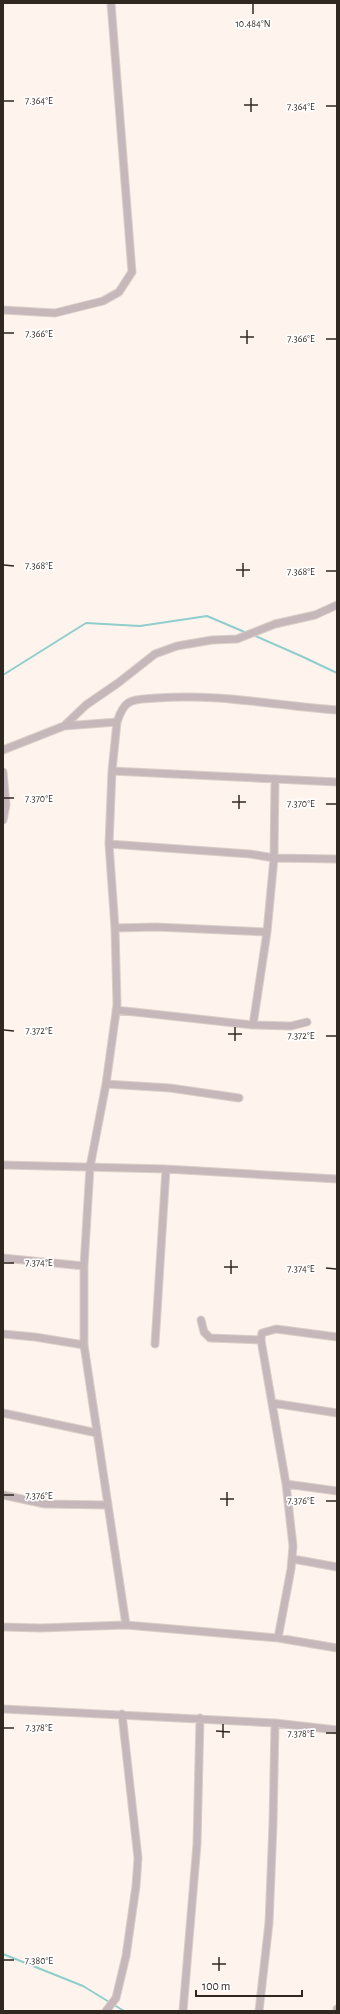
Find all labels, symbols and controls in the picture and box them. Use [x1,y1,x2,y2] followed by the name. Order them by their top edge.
[235,19,271,29] text: 10.484°N
[25,96,53,106] text: 7.364°E
[287,102,315,112] text: 7.364°E
[25,329,53,339] text: 7.366°E
[287,334,315,344] text: 7.366°E
[25,561,53,571] text: 7.368°E
[287,567,315,577] text: 7.368°E
[25,794,53,804] text: 7.370°E
[287,799,315,809] text: 7.370°E
[25,1026,53,1036] text: 7.372°E
[287,1031,315,1041] text: 7.372°E
[25,1258,53,1268] text: 7.374°E
[287,1264,315,1274] text: 7.374°E
[25,1491,53,1501] text: 7.376°E
[287,1496,315,1506] text: 7.376°E
[25,1723,53,1733] text: 7.378°E
[287,1729,315,1739] text: 7.378°E
[25,1956,53,1966] text: 7.380°E
[196,1972,302,1998] scale bar
[202,1980,230,1992] text: 100 m

